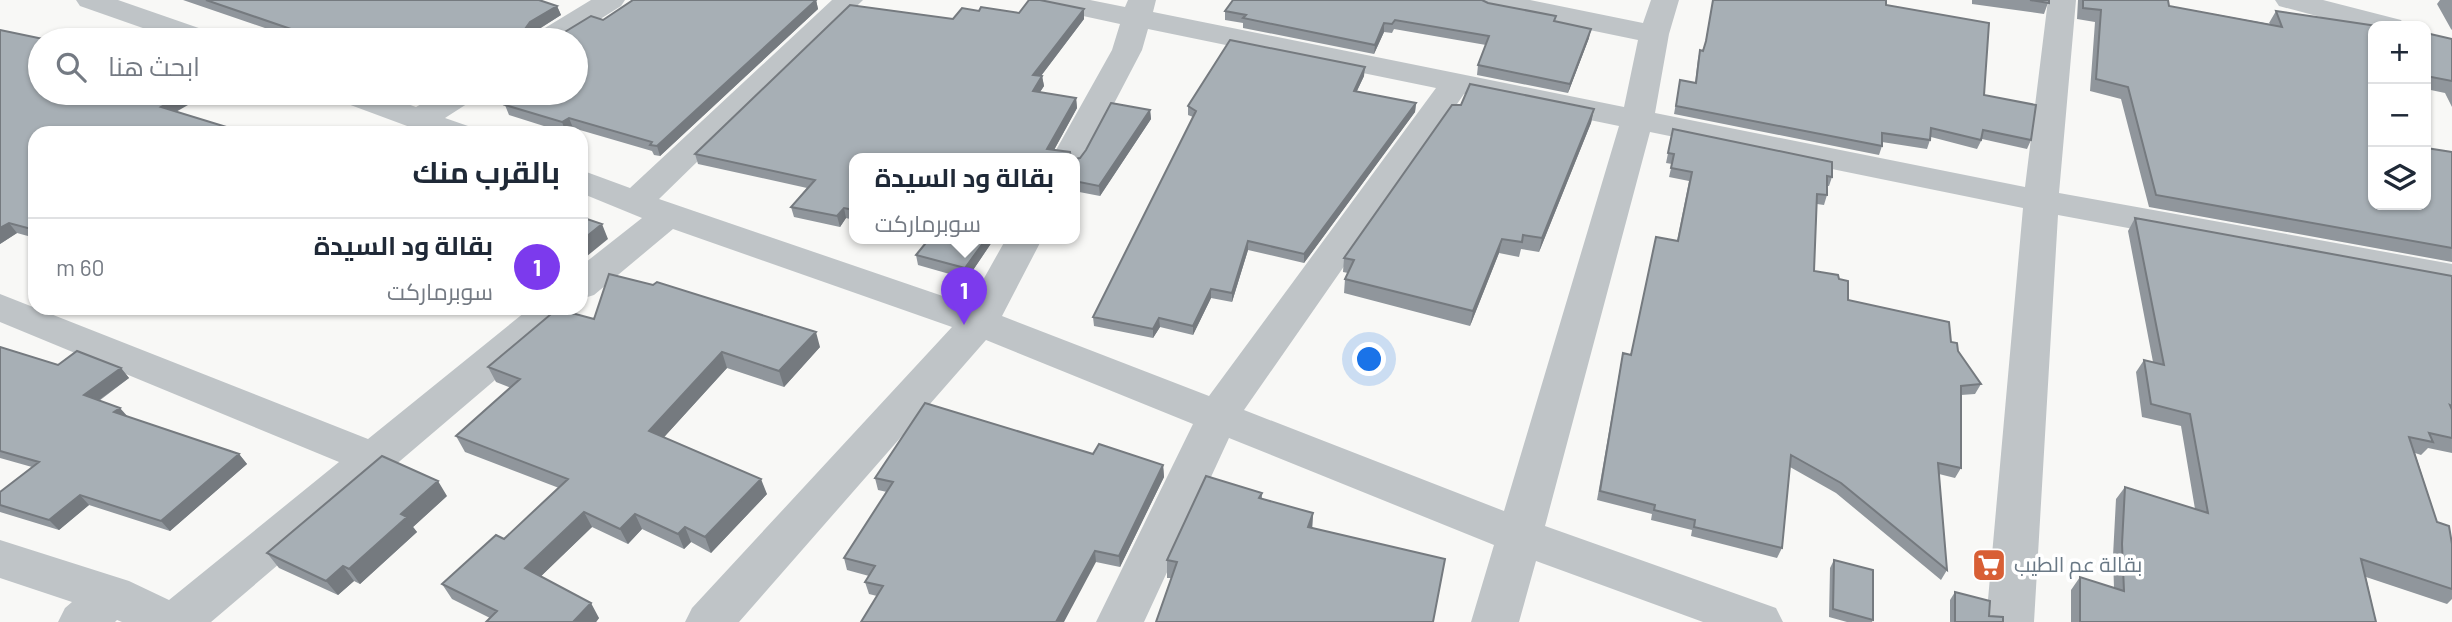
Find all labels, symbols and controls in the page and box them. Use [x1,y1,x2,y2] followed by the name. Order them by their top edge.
[2368,21,2431,210] map controls
[2368,21,2431,84] button: +
[28,28,588,105] search box
[52,48,90,86] icon: search
[108,50,200,81] text: ابحث هنا
[2368,84,2431,147] button: −
[2368,147,2431,210] button: layers
[412,153,560,189] text: بالقرب منك
[849,153,1080,244] popup
[875,161,1054,192] text: بقالة ود السيدة
[875,209,981,237] text: سوبرماركت
[314,229,493,260] text: بقالة ود السيدة
[56,253,104,281] text: 60 m
[533,253,541,281] text: 1
[941,267,987,325] pin: 1
[387,277,493,305] text: سوبرماركت
[1352,342,1386,376] your location
[1970,546,2008,584] supermarket icon: بقالة عم الطيب
[2014,551,2142,579] place label: بقالة عم الطيب

